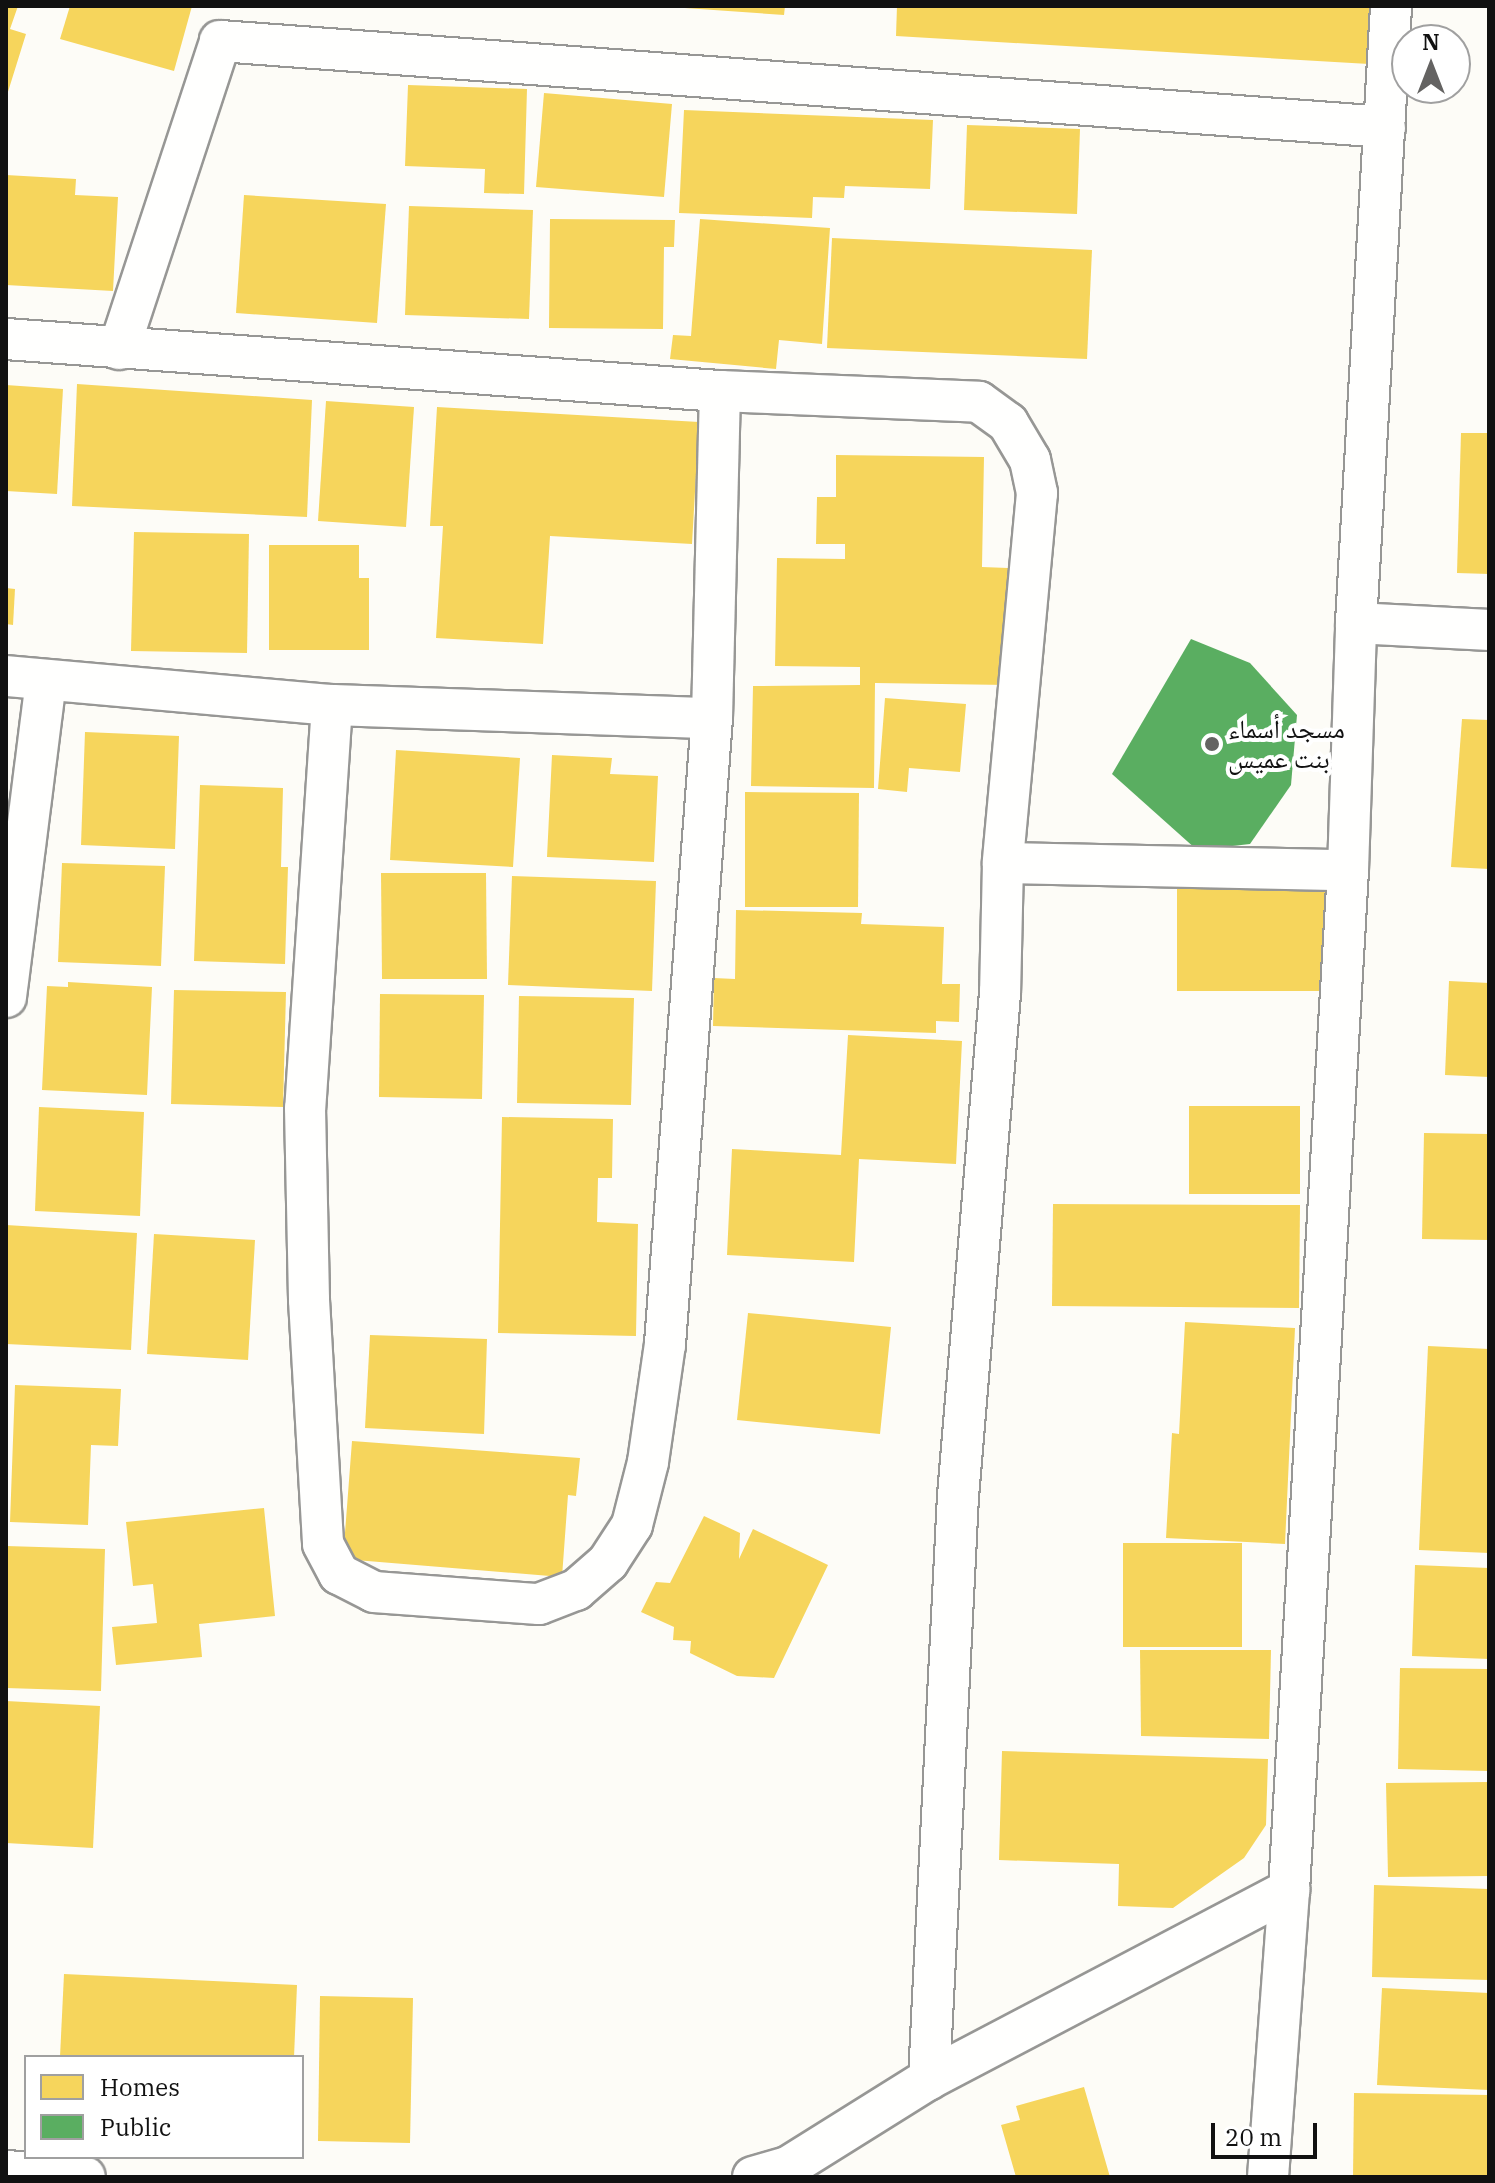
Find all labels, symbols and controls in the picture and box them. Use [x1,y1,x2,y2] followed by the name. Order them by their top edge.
[1391,24,1471,104] north arrow
[1422,27,1440,56] text: N
[1228,713,1345,774] place label: مسجد أسماء بنت عميس
[1203,735,1221,753] marker: مسجد أسماء بنت عميس
[24,2055,304,2159] legend
[100,2071,180,2103] text: Homes
[1215,2107,1321,2157] scale bar
[100,2111,171,2143] text: Public
[1225,2121,1282,2153] text: 20 m

